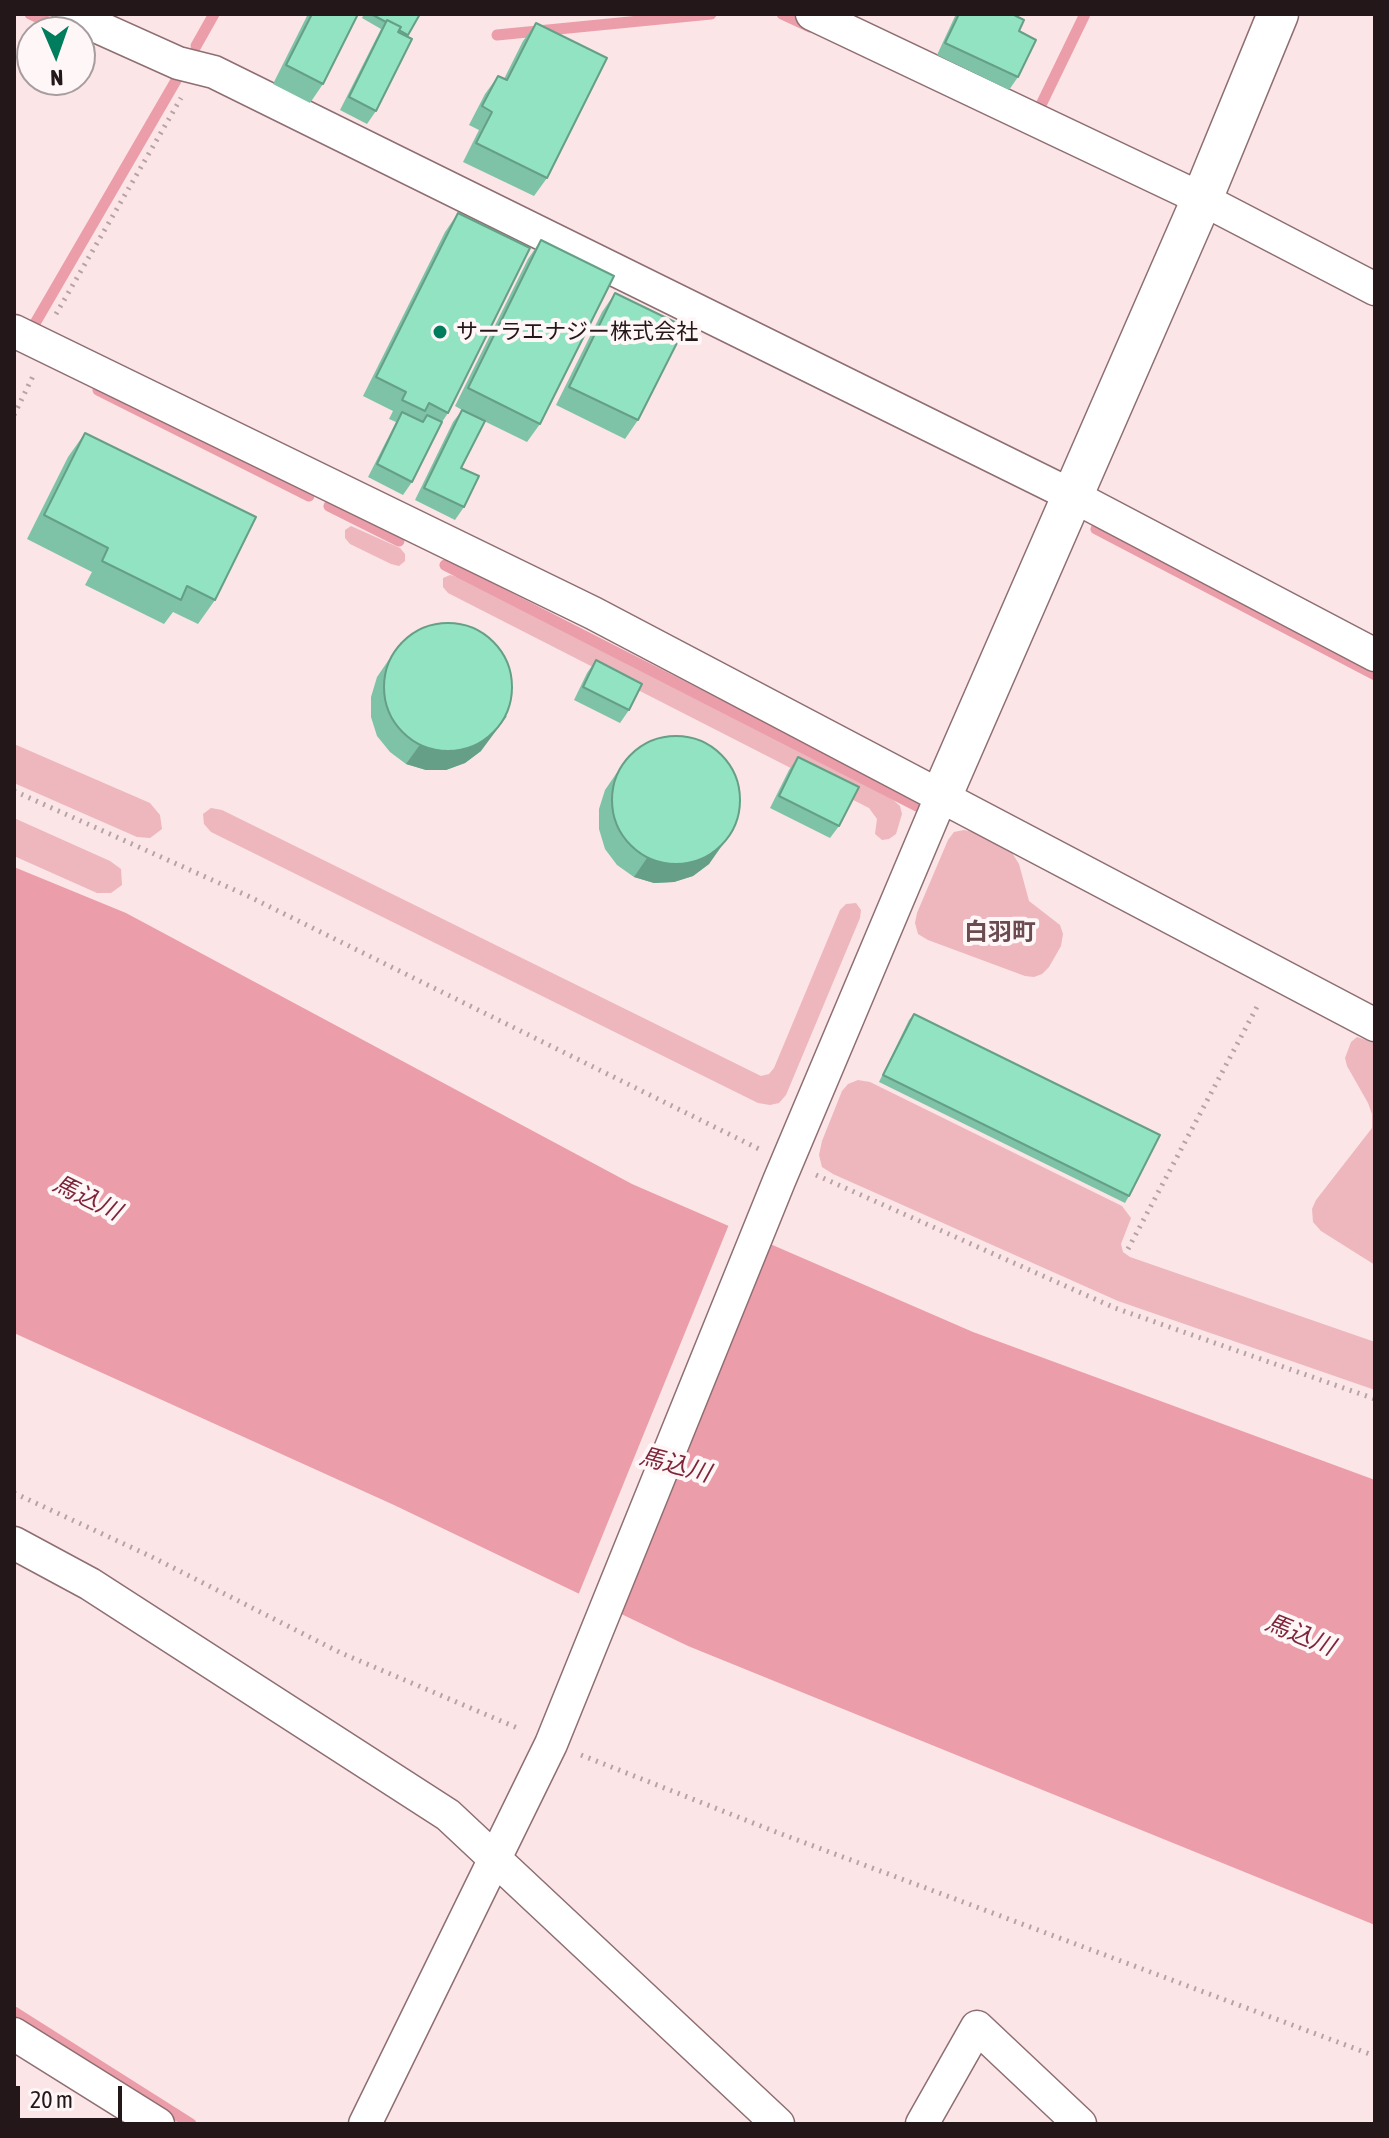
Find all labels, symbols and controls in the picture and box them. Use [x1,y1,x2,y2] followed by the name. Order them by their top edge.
[16,16,96,96] north arrow
[50,65,64,91] text: N
[456,319,698,345] place label: サーラエナジー株式会社
[431,323,449,341] marker: サーラエナジー株式会社
[964,918,1036,946] district label: 白羽町
[48,1169,126,1227] water label: 馬込川
[636,1442,714,1488] water label: 馬込川
[1261,1608,1339,1662] water label: 馬込川
[20,2070,126,2120] scale bar
[30,2086,73,2113] text: 20 m

